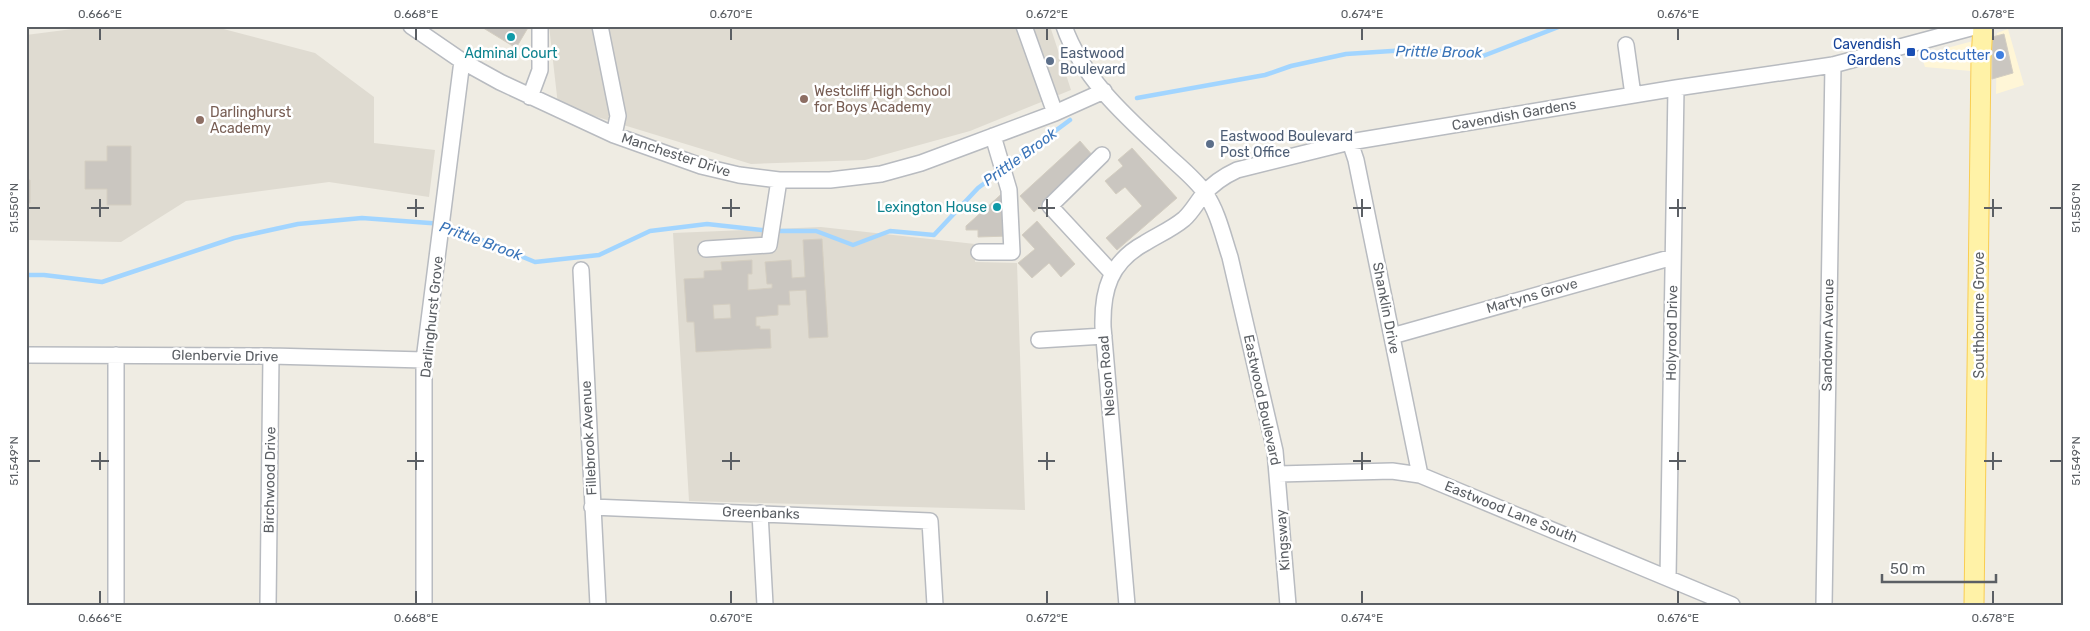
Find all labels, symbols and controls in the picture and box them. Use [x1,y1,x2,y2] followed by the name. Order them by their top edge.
[78,7,122,21] text: 0.666°E
[394,7,438,21] text: 0.668°E
[710,7,752,21] text: 0.670°E
[1026,7,1068,21] text: 0.672°E
[1341,7,1383,21] text: 0.674°E
[1657,7,1699,21] text: 0.676°E
[1972,7,2014,21] text: 0.678°E
[505,31,517,43] marker: Adminal Court
[1833,36,1901,69] place label: Cavendish Gardens
[1395,42,1483,62] water label: Prittle Brook
[464,45,558,62] place label: Adminal Court
[1060,45,1126,78] place label: Eastwood Boulevard
[1905,46,1917,58] marker: Cavendish Gardens
[1920,47,1991,64] place label: Costcutter
[1994,49,2006,61] marker: Costcutter
[1044,55,1056,67] marker: Eastwood Boulevard
[814,83,951,116] place label: Westcliff High School for Boys Academy
[798,93,810,105] marker: Westcliff High School for Boys Academy
[1451,96,1577,134] street label: Cavendish Gardens
[210,104,292,137] place label: Darlinghurst Academy
[194,114,206,126] marker: Darlinghurst Academy
[980,124,1061,190] water label: Prittle Brook
[1220,128,1353,161] place label: Eastwood Boulevard Post Office
[619,129,733,181] street label: Manchester Drive
[1204,138,1216,150] marker: Eastwood Boulevard Post Office
[7,183,21,233] text: 51.550°N
[2069,183,2083,233] text: 51.550°N
[877,199,987,216] place label: Lexington House
[991,201,1003,213] marker: Lexington House
[437,218,525,264] water label: Prittle Brook
[1971,251,1988,378] street label: Southbourne Grove
[417,255,447,379] street label: Darlinghurst Grove
[1369,261,1403,355] street label: Shanklin Drive
[1484,275,1580,317] street label: Martyns Grove
[1819,278,1837,392] street label: Sandown Avenue
[1663,285,1681,381] street label: Holyrood Drive
[1240,333,1284,467] street label: Eastwood Boulevard
[1095,335,1119,417] street label: Nelson Road
[171,347,279,365] street label: Glenbervie Drive
[577,380,600,496] street label: Fillebrook Avenue
[261,426,279,533] street label: Birchwood Drive
[7,436,21,486] text: 51.549°N
[2069,436,2083,486] text: 51.549°N
[1442,477,1580,547] street label: Eastwood Lane South
[722,503,800,523] street label: Greenbanks
[1272,508,1294,571] street label: Kingsway
[1882,551,1996,583] scale bar
[1890,560,1925,578] text: 50 m
[78,611,122,625] text: 0.666°E
[394,611,438,625] text: 0.668°E
[710,611,752,625] text: 0.670°E
[1026,611,1068,625] text: 0.672°E
[1341,611,1383,625] text: 0.674°E
[1657,611,1699,625] text: 0.676°E
[1972,611,2014,625] text: 0.678°E

